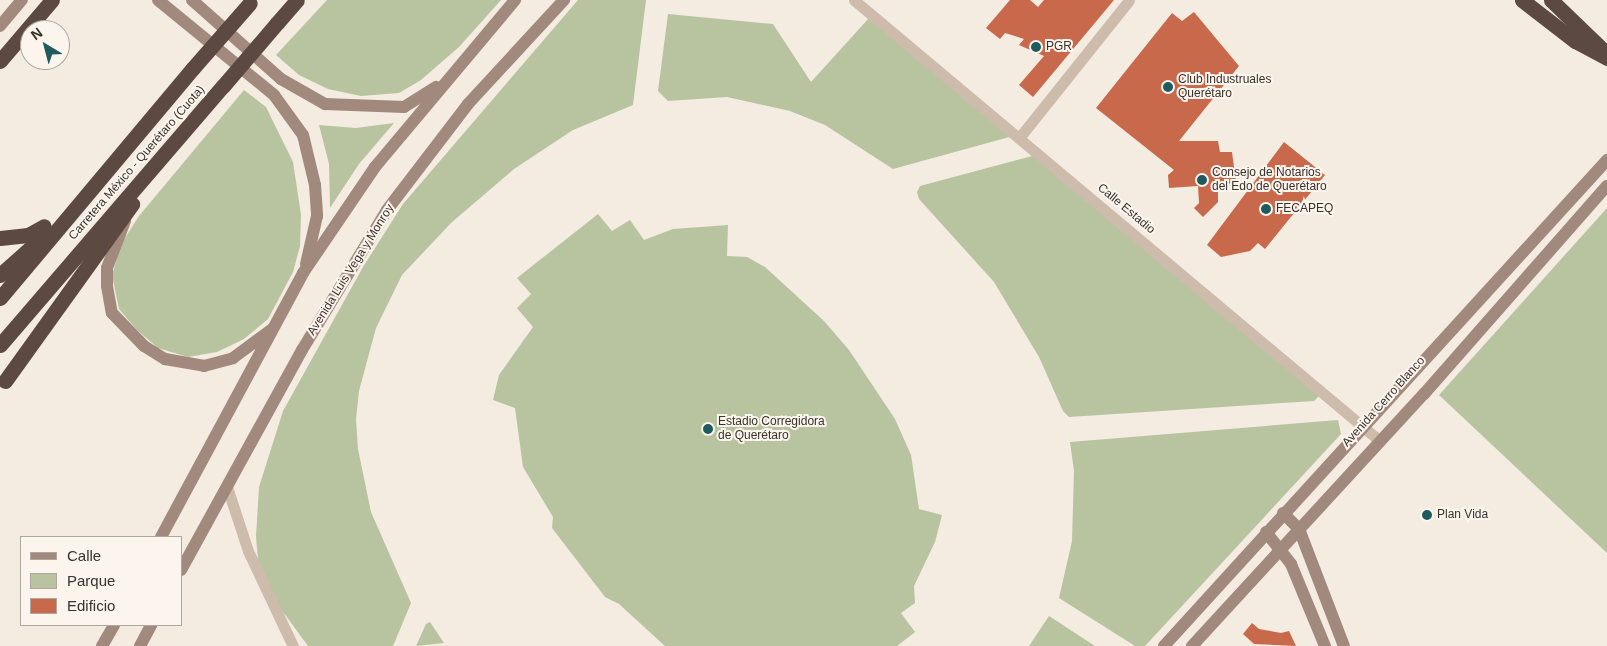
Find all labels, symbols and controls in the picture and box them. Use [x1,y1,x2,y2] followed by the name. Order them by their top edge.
[20,20,70,70] north arrow
[28,24,45,43] text: N
[1046,40,1072,54] place label: PGR
[1030,41,1042,53] marker: PGR
[1178,73,1271,101] place label: Club Industruales Querétaro
[1162,81,1174,93] marker: Club Industruales Querétaro
[66,83,208,243] street label: Carretera México - Querétaro (Cuota)
[1212,166,1327,194] place label: Consejo de Notarios del Edo de Querétaro
[1196,174,1208,186] marker: Consejo de Notarios del Edo de Querétaro
[1094,181,1158,237] street label: Calle Estadio
[305,202,397,338] street label: Avenida Luis Vega y Monroy
[1276,202,1333,216] place label: FECAPEQ
[1260,203,1272,215] marker: FECAPEQ
[1340,354,1428,450] street label: Avenida Cerro Blanco
[718,415,825,443] place label: Estadio Corregidora de Querétaro
[702,423,714,435] marker: Estadio Corregidora de Querétaro
[1437,508,1488,522] place label: Plan Vida
[1421,509,1433,521] marker: Plan Vida
[20,536,182,626] legend
[67,547,101,564] text: Calle
[67,572,115,589] text: Parque
[67,597,115,614] text: Edificio

